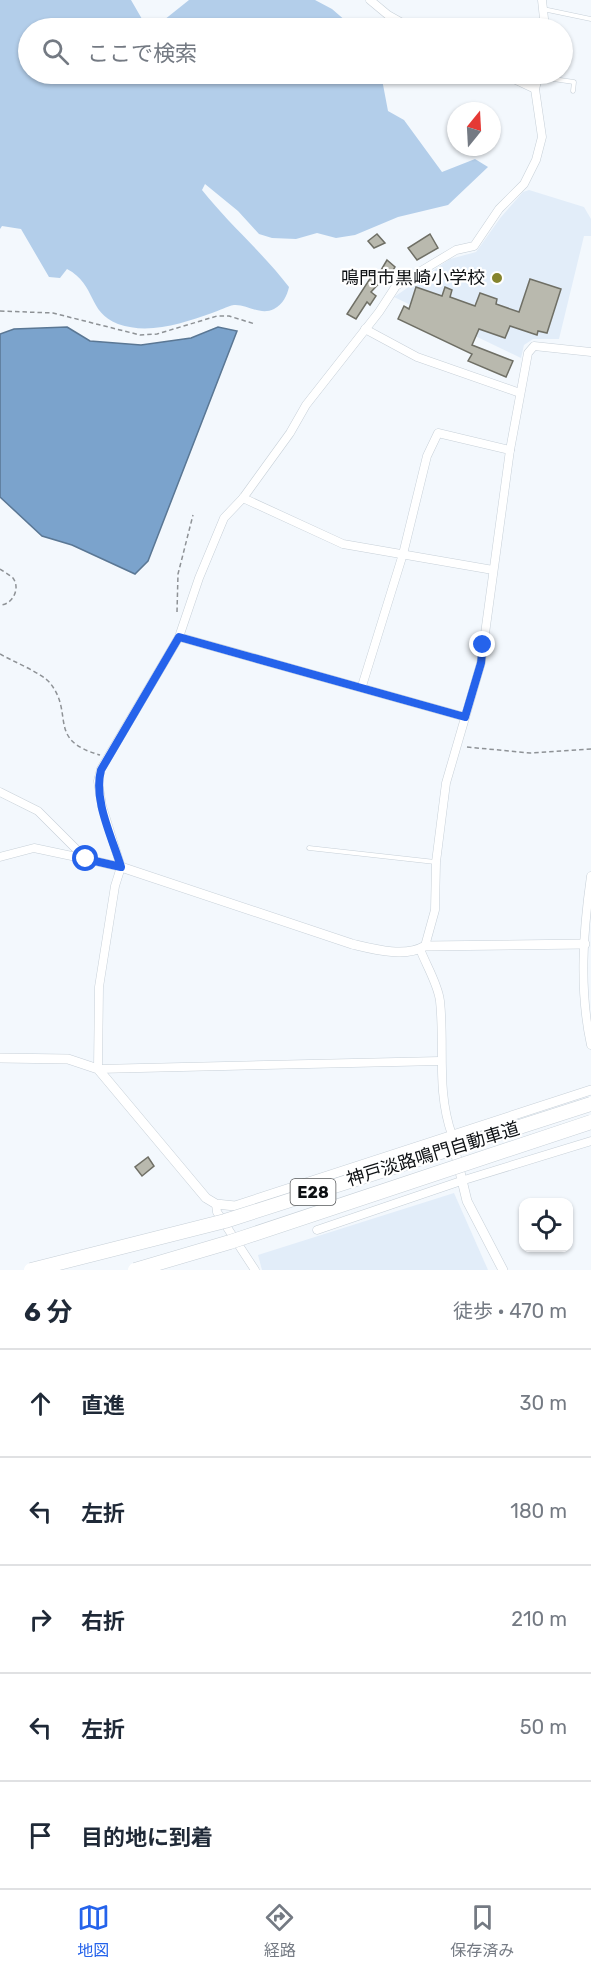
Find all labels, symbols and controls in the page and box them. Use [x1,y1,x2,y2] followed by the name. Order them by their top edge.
[18,18,573,84] search box
[39,35,72,68] icon: search
[87,40,197,67] text: ここで検索
[447,102,501,156] north arrow
[341,267,485,289] place label: 鳴門市黒崎小学校
[490,271,504,285] marker: 鳴門市黒崎小学校
[469,631,495,657] route end
[72,845,98,871] route start
[344,1117,522,1191] street label: 神戸淡路鳴門自動車道
[290,1179,336,1205] road number: E28
[519,1198,573,1252] map controls
[519,1198,573,1252] button: locate
[24,1297,72,1328] text: 6 分
[453,1299,567,1323] text: 徒歩 · 470 m
[24,1387,57,1420] icon: ahead
[520,1391,567,1415] text: 30 m
[81,1392,125,1419] text: 直進
[24,1495,57,1528] icon: left
[510,1499,567,1523] text: 180 m
[81,1500,125,1527] text: 左折
[24,1603,57,1636] icon: right
[511,1607,567,1631] text: 210 m
[81,1608,125,1635] text: 右折
[24,1711,57,1744] icon: left
[520,1715,567,1739] text: 50 m
[81,1716,125,1743] text: 左折
[24,1819,57,1852] icon: arrive
[81,1824,213,1851] text: 目的地に到着
[77,1901,110,1961] tab: 地図
[263,1901,296,1961] tab: 経路
[450,1901,514,1961] tab: 保存済み

